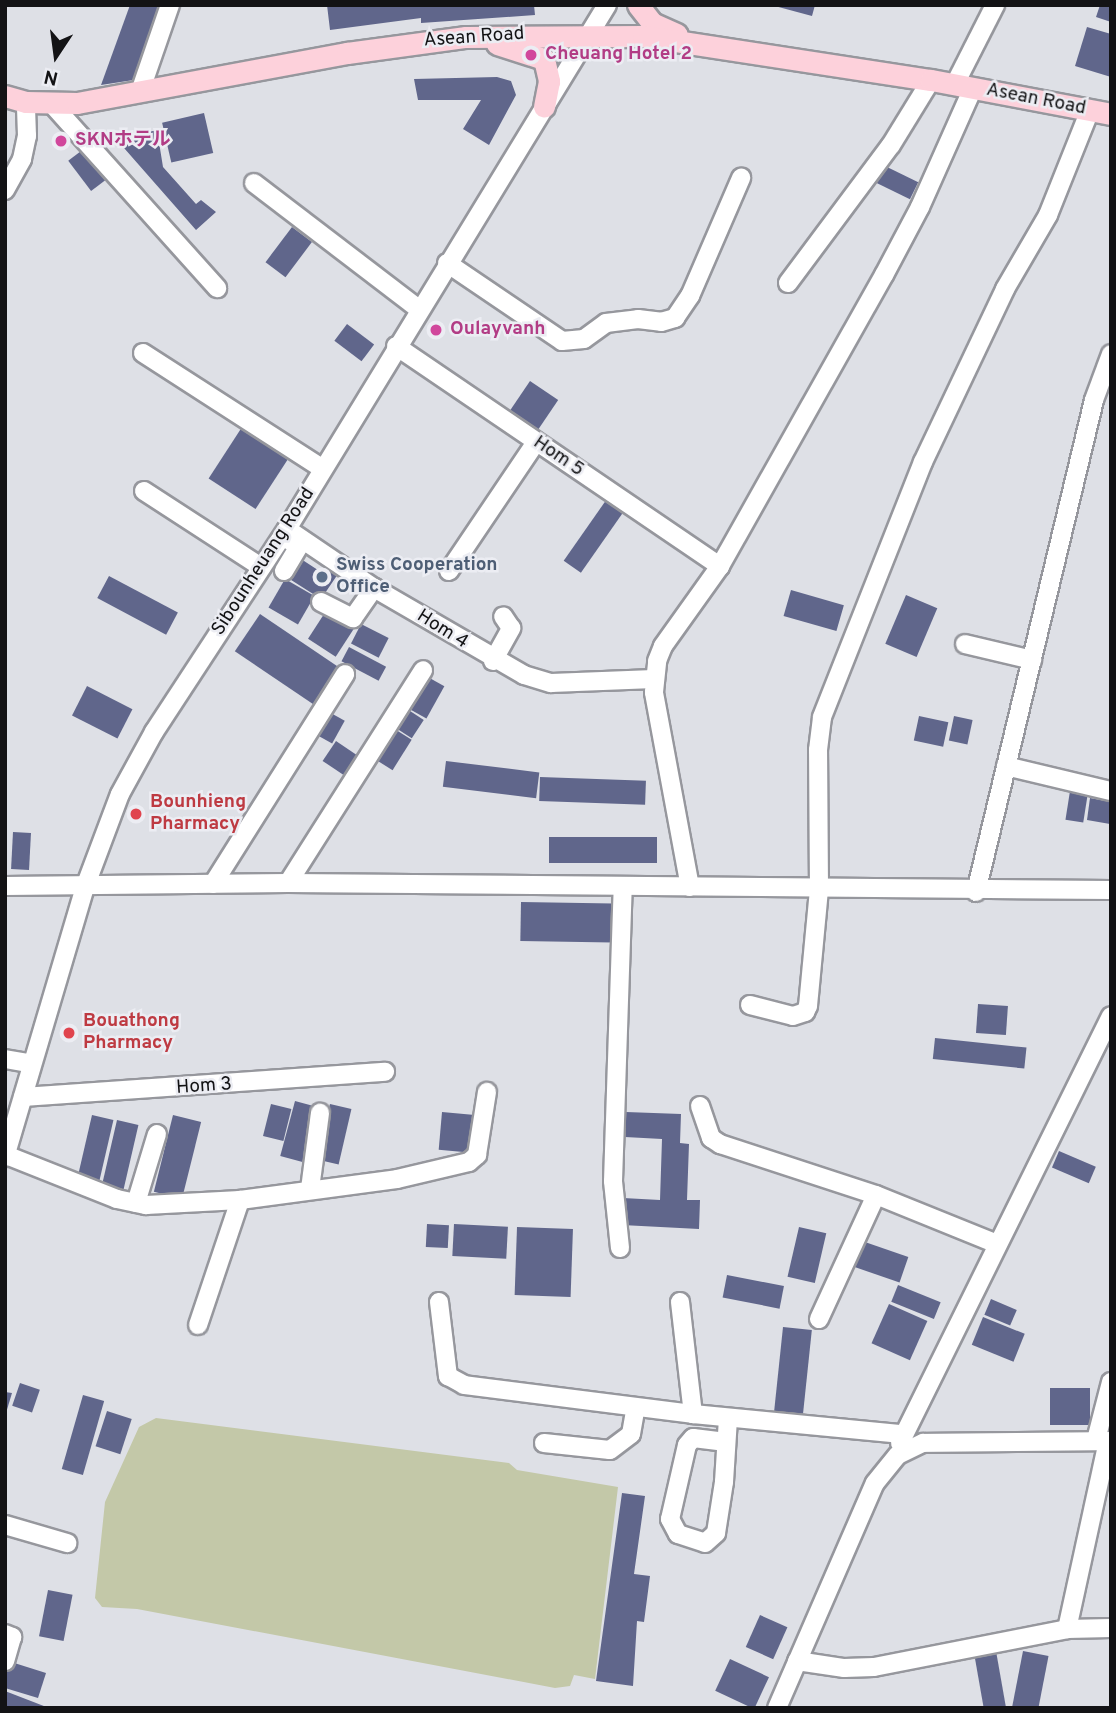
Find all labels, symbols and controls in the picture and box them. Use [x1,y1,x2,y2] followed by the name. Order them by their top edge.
[21,21,91,91] north arrow
[423,23,525,53] street label: Asean Road
[545,44,692,66] place label: Cheuang Hotel 2
[523,47,539,63] marker: Cheuang Hotel 2
[42,63,61,90] text: N
[984,79,1088,121] street label: Asean Road
[75,130,171,152] place label: SKNホテル
[53,133,69,149] marker: SKNホテル
[450,319,546,341] place label: Oulayvanh
[428,322,444,338] marker: Oulayvanh
[528,432,588,482] street label: Hom 5
[208,484,320,640] street label: Sibounheuang Road
[336,555,498,599] place label: Swiss Cooperation Office
[314,569,330,585] marker: Swiss Cooperation Office
[412,605,472,655] street label: Hom 4
[150,792,246,836] place label: Bounhieng Pharmacy
[128,806,144,822] marker: Bounhieng Pharmacy
[83,1011,180,1055] place label: Bouathong Pharmacy
[61,1025,77,1041] marker: Bouathong Pharmacy
[175,1074,233,1100] street label: Hom 3

